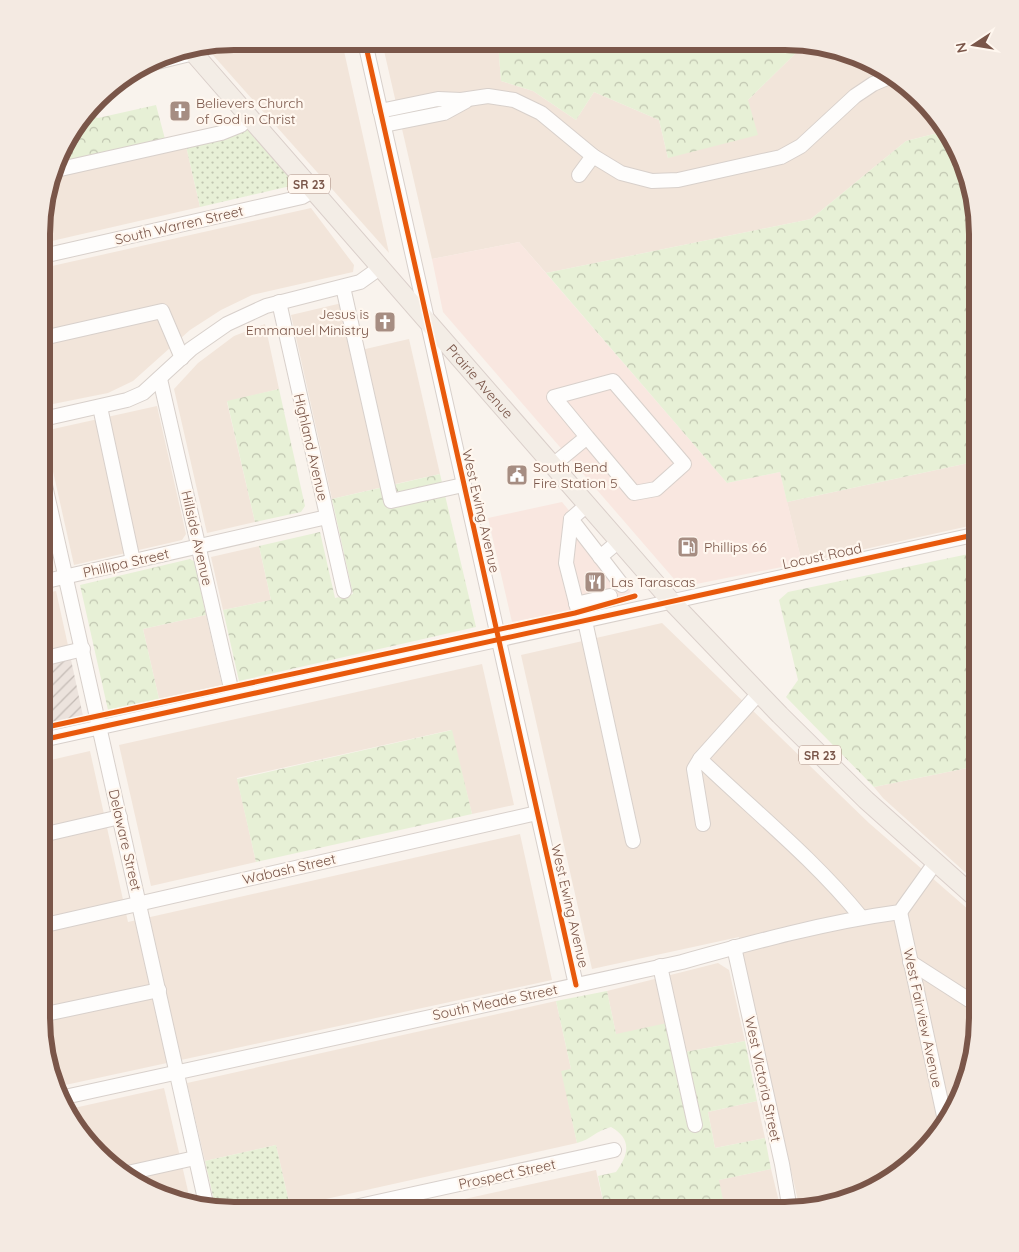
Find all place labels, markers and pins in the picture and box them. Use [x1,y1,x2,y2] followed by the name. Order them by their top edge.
[196,94,303,128] place label: Believers Church of God in Christ
[168,99,192,123] church icon: Believers Church of God in Christ
[246,305,369,339] place label: Jesus is Emmanuel Ministry
[373,310,397,334] church icon: Jesus is Emmanuel Ministry
[533,458,618,492] place label: South Bend Fire Station 5
[505,463,529,487] public building icon: South Bend Fire Station 5
[676,535,700,559] fuel station icon: Phillips 66
[704,538,767,556] place label: Phillips 66
[583,570,607,594] restaurant icon: Las Tarascas
[611,573,695,591] place label: Las Tarascas

